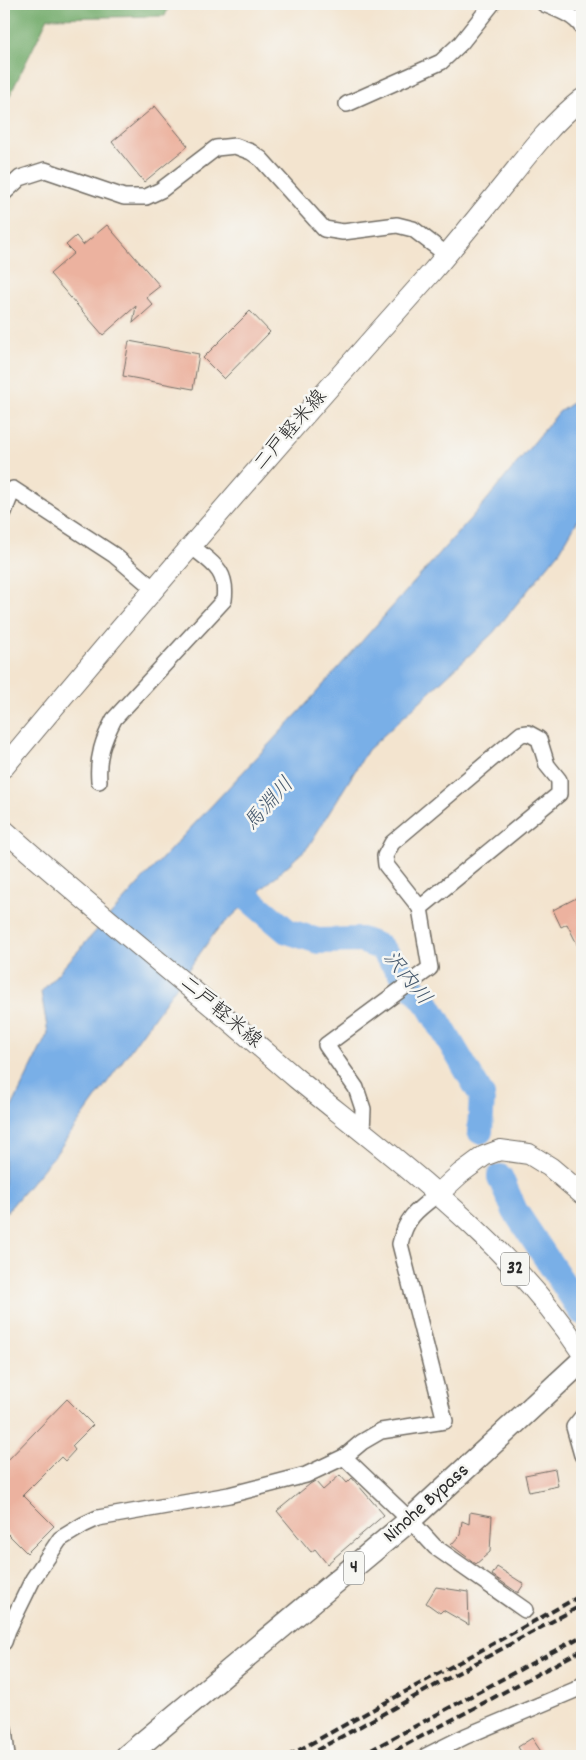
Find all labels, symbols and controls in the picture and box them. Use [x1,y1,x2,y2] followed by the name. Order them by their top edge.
[248,384,334,478] street label: 二戸軽米線
[238,772,302,838] water label: 馬淵川
[375,945,437,1013] water label: 沢内川
[173,970,267,1056] street label: 二戸軽米線
[501,1252,529,1286] road number: 32
[378,1458,476,1550] street label: Ninohe Bypass
[344,1552,364,1585] road number: 4

